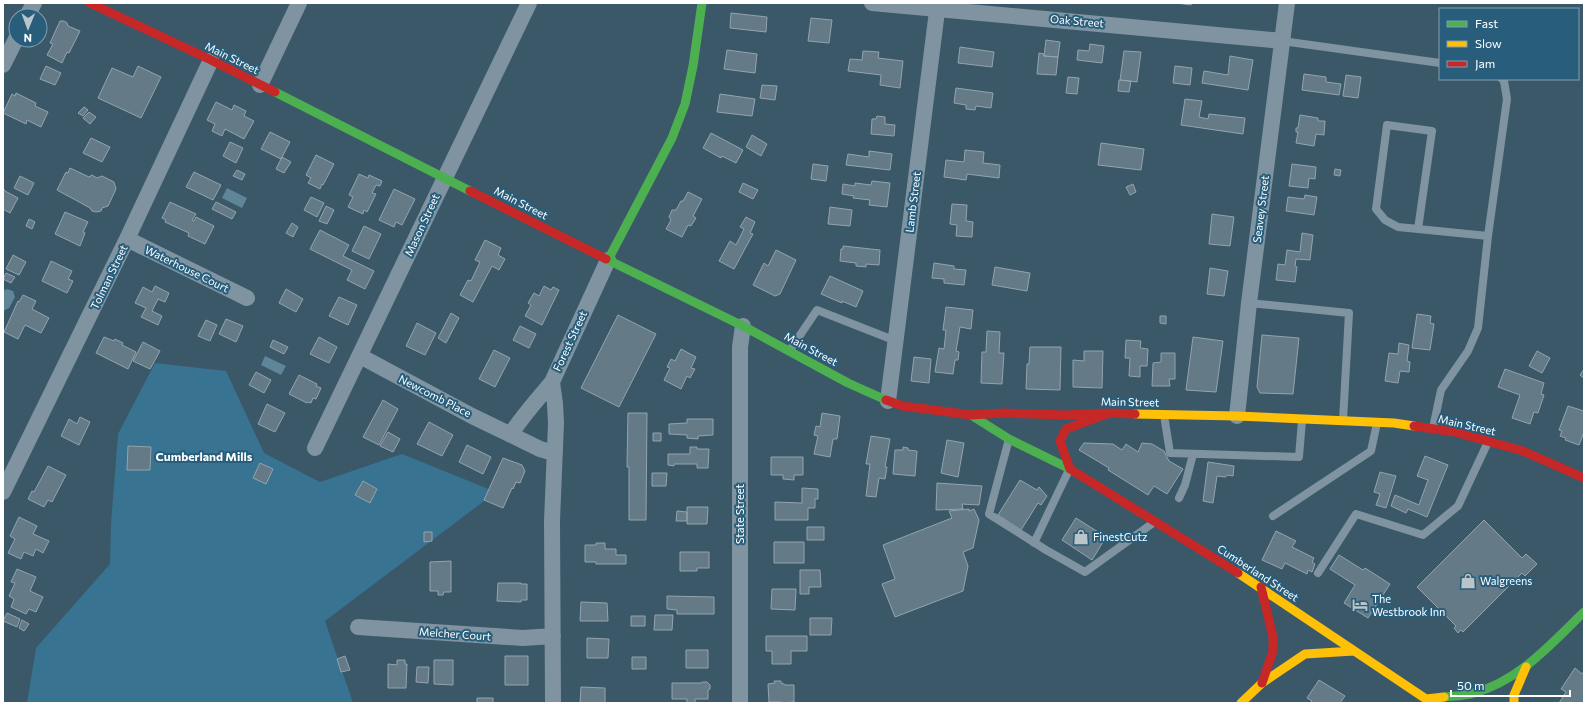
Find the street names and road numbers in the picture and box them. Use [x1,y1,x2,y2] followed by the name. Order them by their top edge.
[1050,12,1105,29] street label: Oak Street
[203,39,262,76] street label: Main Street
[902,170,923,233] street label: Lamb Street
[1250,174,1271,243] street label: Seavey Street
[492,183,551,222] street label: Main Street
[401,191,442,258] street label: Mason Street
[87,242,130,311] street label: Tolman Street
[143,243,232,295] street label: Waterhouse Court
[550,308,589,373] street label: Forest Street
[782,329,841,368] street label: Main Street
[397,372,474,419] street label: Newcomb Place
[1101,394,1160,409] street label: Main Street
[1437,412,1498,438] street label: Main Street
[733,483,746,544] street label: State Street
[1215,541,1302,604] street label: Cumberland Street
[419,624,492,643] street label: Melcher Court

